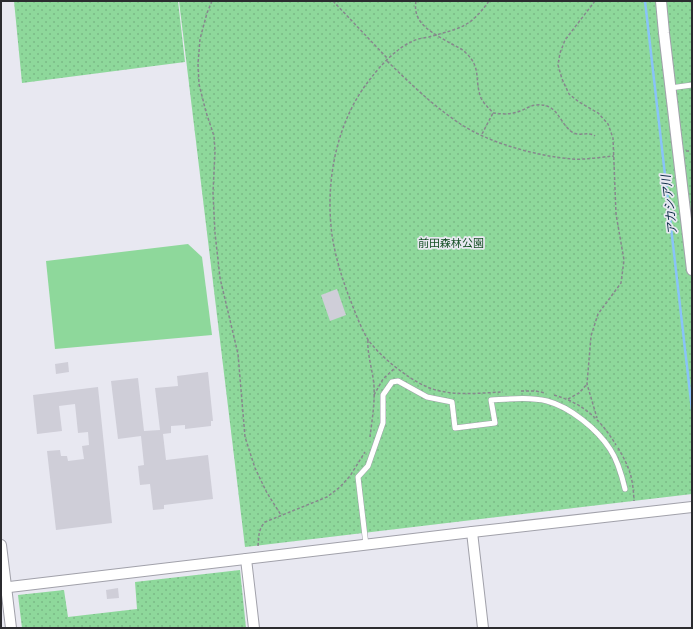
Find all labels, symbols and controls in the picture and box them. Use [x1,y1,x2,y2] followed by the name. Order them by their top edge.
[657,172,681,236] water label: アカシア川
[418,235,484,251] park label: 前田森林公園

